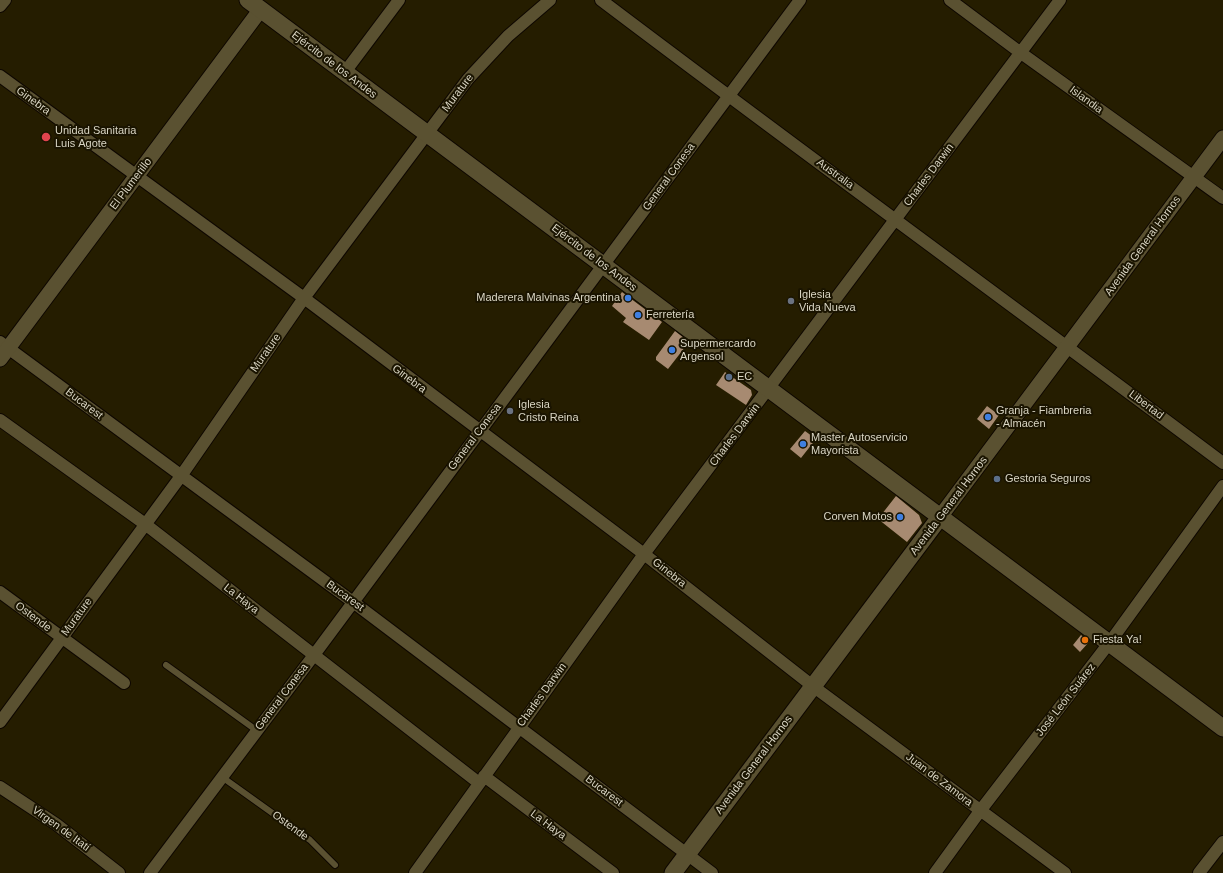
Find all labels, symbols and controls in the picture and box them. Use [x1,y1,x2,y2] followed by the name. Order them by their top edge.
[289,29,379,101] street label: Ejército de los Andes
[439,71,477,115] street label: Murature
[13,84,53,118] street label: Ginebra
[1067,84,1105,116] street label: Islandia
[55,124,136,150] place label: Unidad Sanitaria Luis Agote
[40,131,52,143] marker: Unidad Sanitaria Luis Agote
[640,141,698,213] street label: General Conesa
[901,141,957,209] street label: Charles Darwin
[107,156,155,212] street label: El Plumerillo
[814,156,856,192] street label: Australia
[1102,193,1184,299] street label: Avenida General Hornos
[549,222,639,294] street label: Ejército de los Andes
[799,288,856,314] place label: Iglesia Vida Nueva
[476,291,620,305] place label: Maderera Malvinas Argentina
[623,293,633,303] marker: Maderera Malvinas Argentina
[786,296,796,306] marker: Iglesia Vida Nueva
[646,308,694,322] place label: Ferretería
[633,310,643,320] marker: Ferretería
[248,331,284,375] street label: Murature
[680,337,756,363] place label: Supermercardo Argensol
[667,345,677,355] marker: Supermercardo Argensol
[389,362,429,396] street label: Ginebra
[737,370,752,384] place label: EC
[724,372,734,382] marker: EC
[63,386,105,422] street label: Bucarest
[1126,388,1166,422] street label: Libertad
[518,398,579,424] place label: Iglesia Cristo Reina
[446,401,504,473] street label: General Conesa
[707,401,763,469] street label: Charles Darwin
[996,404,1091,430] place label: Granja - Fiambreria - Almacén
[505,406,515,416] marker: Iglesia Cristo Reina
[983,412,993,422] marker: Granja - Fiambreria - Almacén
[811,431,908,457] place label: Master Autoservicio Mayorista
[798,439,808,449] marker: Master Autoservicio Mayorista
[908,454,990,558] street label: Avenida General Hornos
[1005,472,1091,486] place label: Gestoria Seguros
[992,474,1002,484] marker: Gestoria Seguros
[824,510,892,524] place label: Corven Motos
[895,512,905,522] marker: Corven Motos
[650,556,688,590] street label: Ginebra
[324,578,366,614] street label: Bucarest
[221,581,261,617] street label: La Haya
[59,595,95,639] street label: Murature
[12,599,54,635] street label: Ostende
[1093,633,1142,647] place label: Fiesta Ya!
[1080,635,1090,645] marker: Fiesta Ya!
[253,661,311,733] street label: General Conesa
[515,661,569,729] street label: Charles Darwin
[1034,661,1098,739] street label: José León Suárez
[713,713,795,817] street label: Avenida General Hornos
[903,751,975,809] street label: Juan de Zamora
[583,773,625,809] street label: Bucarest
[29,804,93,854] street label: Virgen de Itatí
[528,807,568,843] street label: La Haya
[269,808,311,844] street label: Ostende

